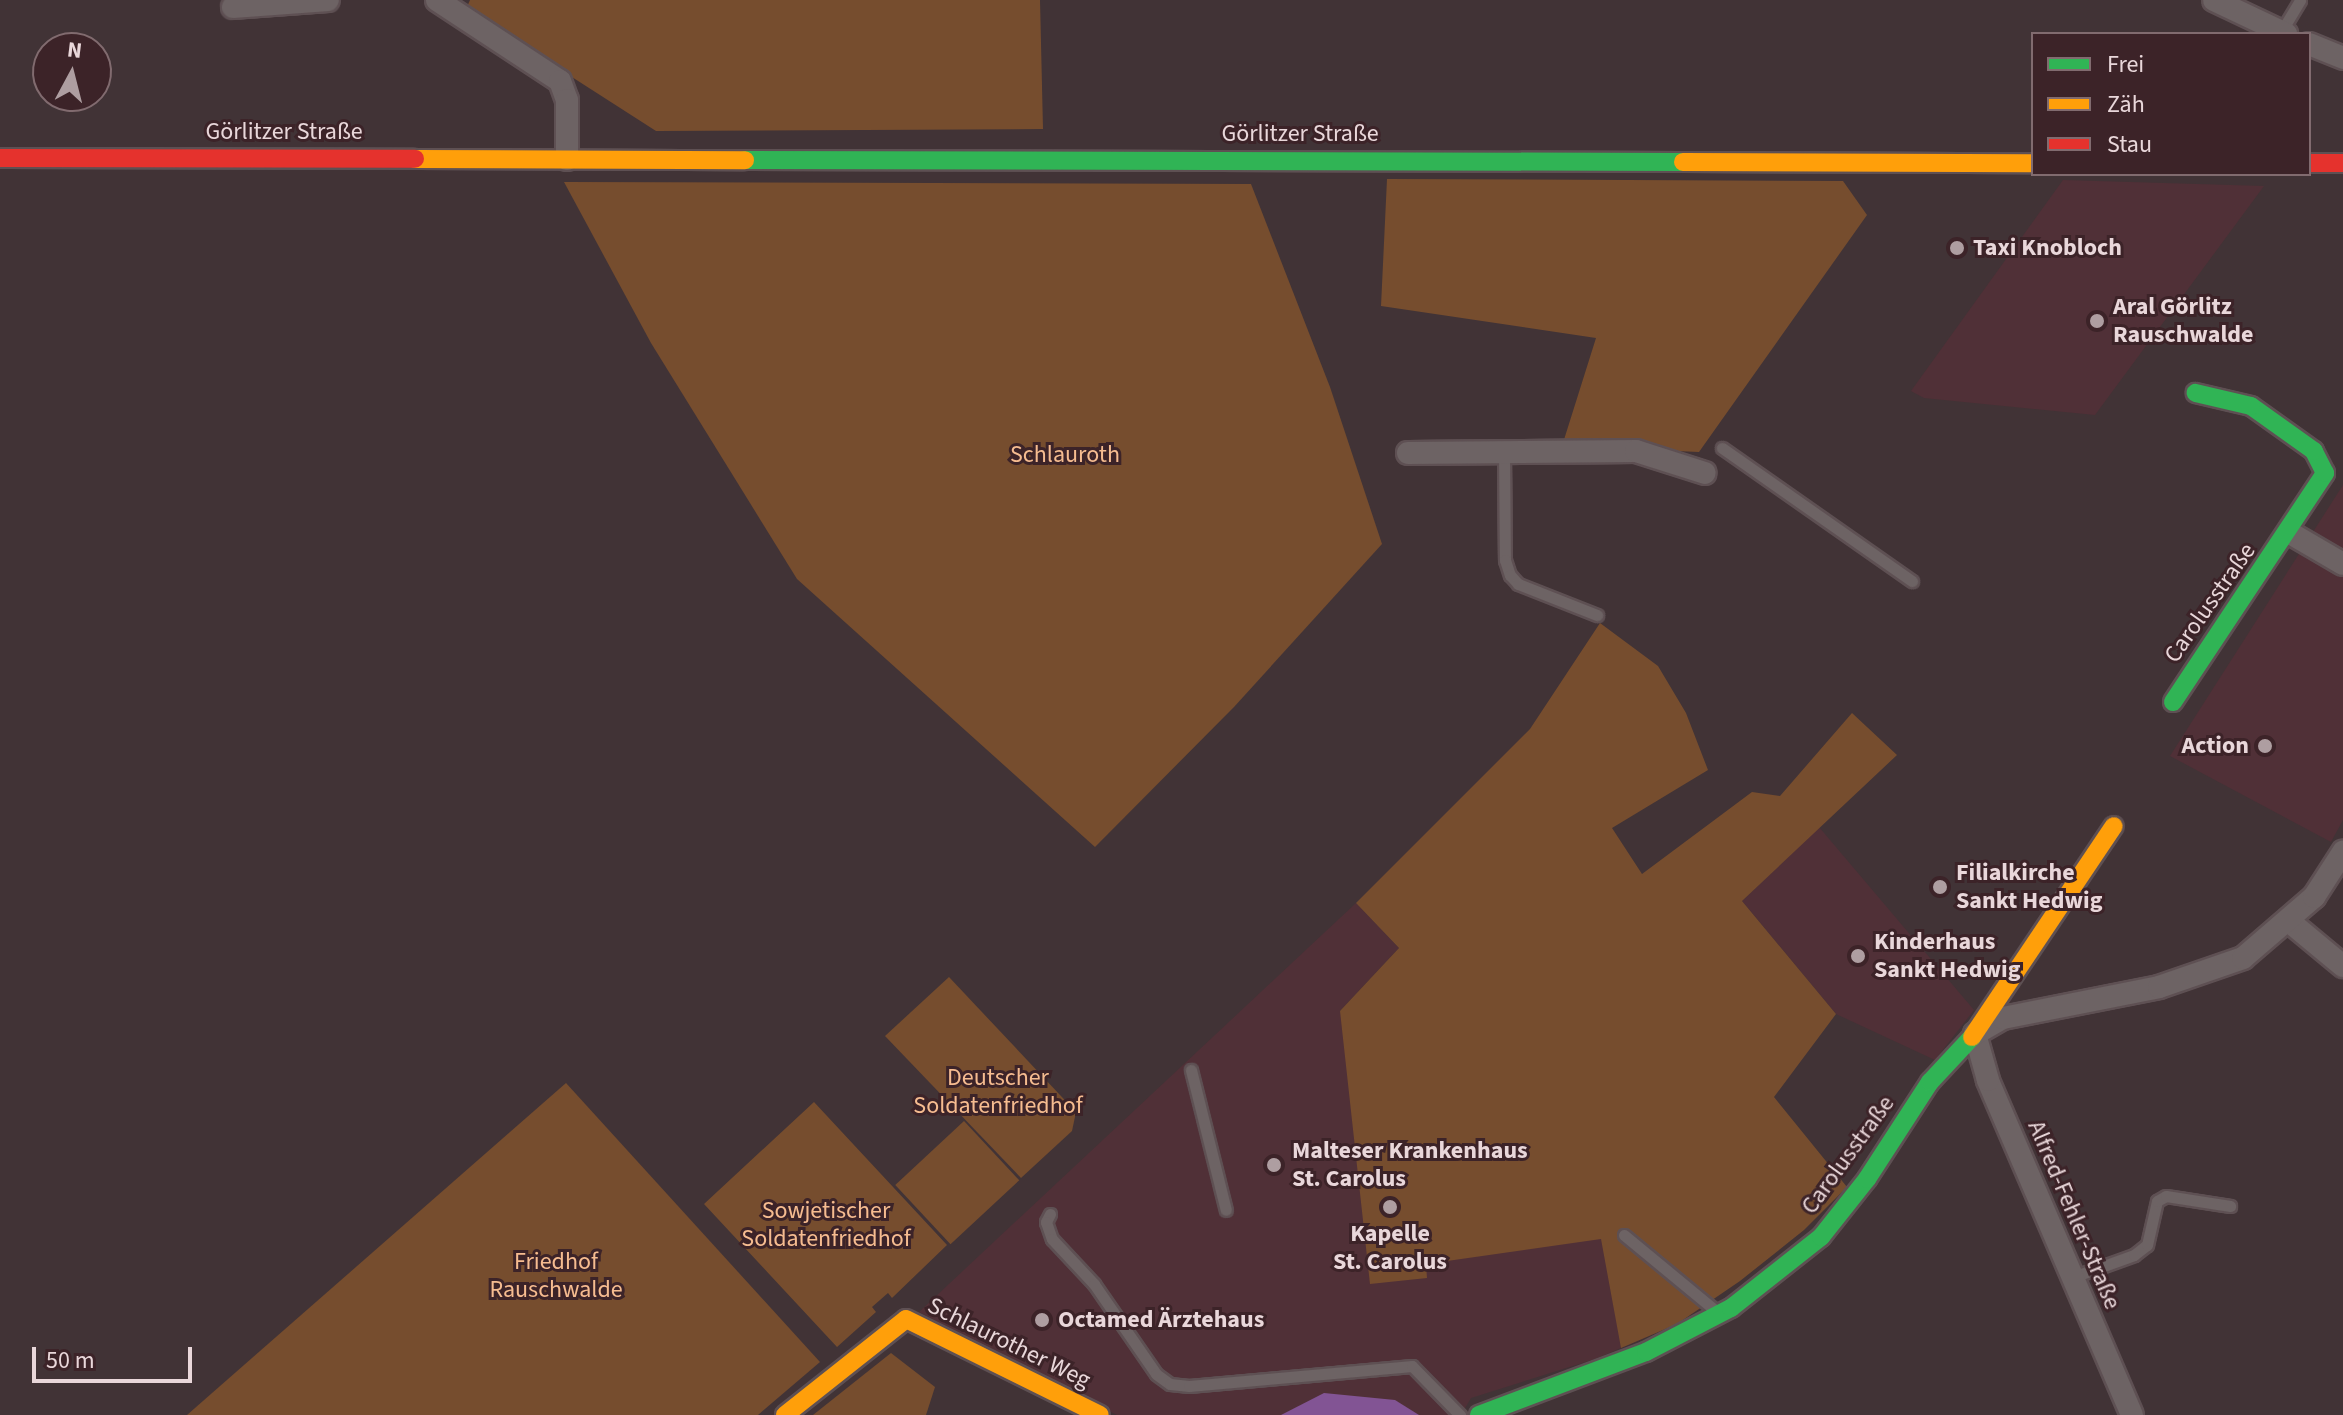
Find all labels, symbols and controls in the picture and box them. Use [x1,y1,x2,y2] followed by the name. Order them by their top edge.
[32,32,112,112] north arrow
[2031,32,2311,176] legend
[65,33,84,67] text: N
[2107,47,2144,82] text: Frei
[2107,87,2145,122] text: Zäh
[205,118,363,146] street label: Görlitzer Straße
[1221,120,1379,148] street label: Görlitzer Straße
[2107,127,2152,162] text: Stau
[1973,234,2122,262] place label: Taxi Knobloch
[1948,239,1966,257] marker: Taxi Knobloch
[2113,293,2253,349] place label: Aral Görlitz Rauschwalde
[2088,312,2106,330] marker: Aral Görlitz Rauschwalde
[1010,441,1120,469] park label: Schlauroth
[2158,538,2262,668] street label: Carolusstraße
[2181,732,2249,760] place label: Action
[2256,737,2274,755] marker: Action
[1956,859,2102,915] place label: Filialkirche Sankt Hedwig
[1931,878,1949,896] marker: Filialkirche Sankt Hedwig
[1874,928,2020,984] place label: Kinderhaus Sankt Hedwig
[1849,947,1867,965] marker: Kinderhaus Sankt Hedwig
[913,1064,1083,1120] park label: Deutscher Soldatenfriedhof
[1795,1090,1901,1220] street label: Carolusstraße
[2021,1116,2127,1314] street label: Alfred-Fehler-Straße
[1292,1137,1528,1193] place label: Malteser Krankenhaus St. Carolus
[1263,1154,1285,1176] marker: Malteser Krankenhaus St. Carolus
[741,1197,911,1253] park label: Sowjetischer Soldatenfriedhof
[1381,1198,1399,1216] marker: Kapelle St. Carolus
[1333,1220,1447,1276] place label: Kapelle St. Carolus
[489,1248,623,1304] park label: Friedhof Rauschwalde
[923,1291,1095,1395] street label: Schlaurother Weg
[1058,1306,1264,1334] place label: Octamed Ärztehaus
[1033,1311,1051,1329] marker: Octamed Ärztehaus
[36,1331,196,1381] scale bar
[46,1343,95,1378] text: 50 m

